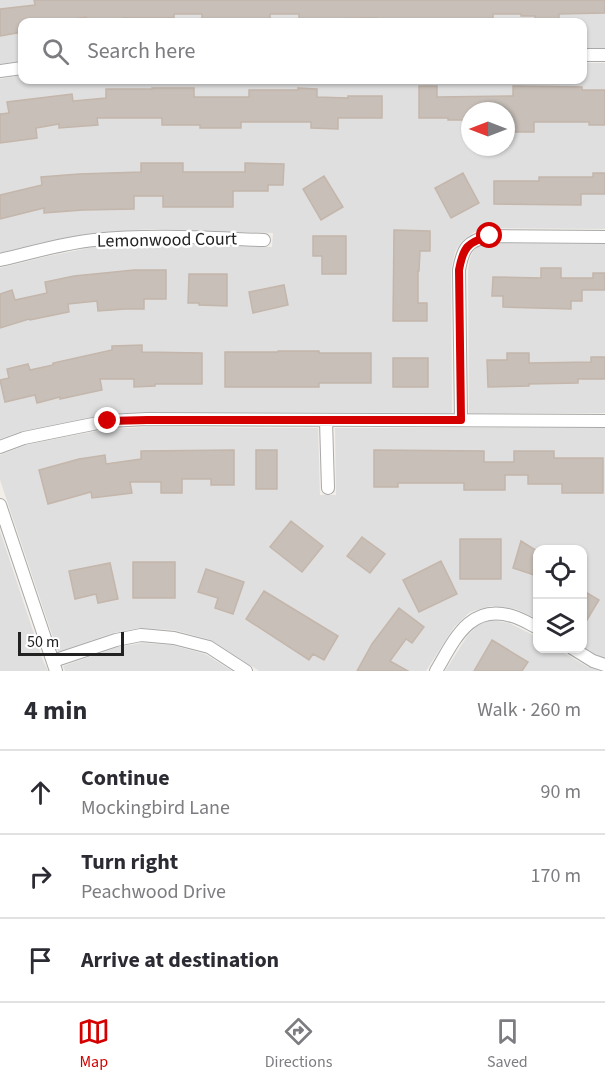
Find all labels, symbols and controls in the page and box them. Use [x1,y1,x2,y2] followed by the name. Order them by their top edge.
[18,18,587,84] search box
[39,35,72,68] icon: search
[87,35,195,67] text: Search here
[461,102,515,156] north arrow
[476,222,502,248] route start
[97,226,237,254] street label: Lemonwood Court
[94,407,120,433] route end
[533,545,587,653] map controls
[533,545,587,599] button: locate
[533,599,587,653] button: layers
[18,629,124,656] scale bar
[27,631,59,653] text: 50 m
[24,692,87,729] text: 4 min
[477,696,581,724] text: Walk · 260 m
[81,762,170,794] text: Continue
[24,776,57,809] icon: ahead
[541,778,581,806] text: 90 m
[81,794,230,822] text: Mockingbird Lane
[81,846,178,878] text: Turn right
[24,860,57,893] icon: right
[531,862,581,890] text: 170 m
[81,878,226,906] text: Peachwood Drive
[24,944,57,977] icon: arrive
[81,944,279,976] text: Arrive at destination
[77,1015,110,1073] tab: Map
[265,1015,332,1073] tab: Directions
[487,1015,528,1073] tab: Saved

